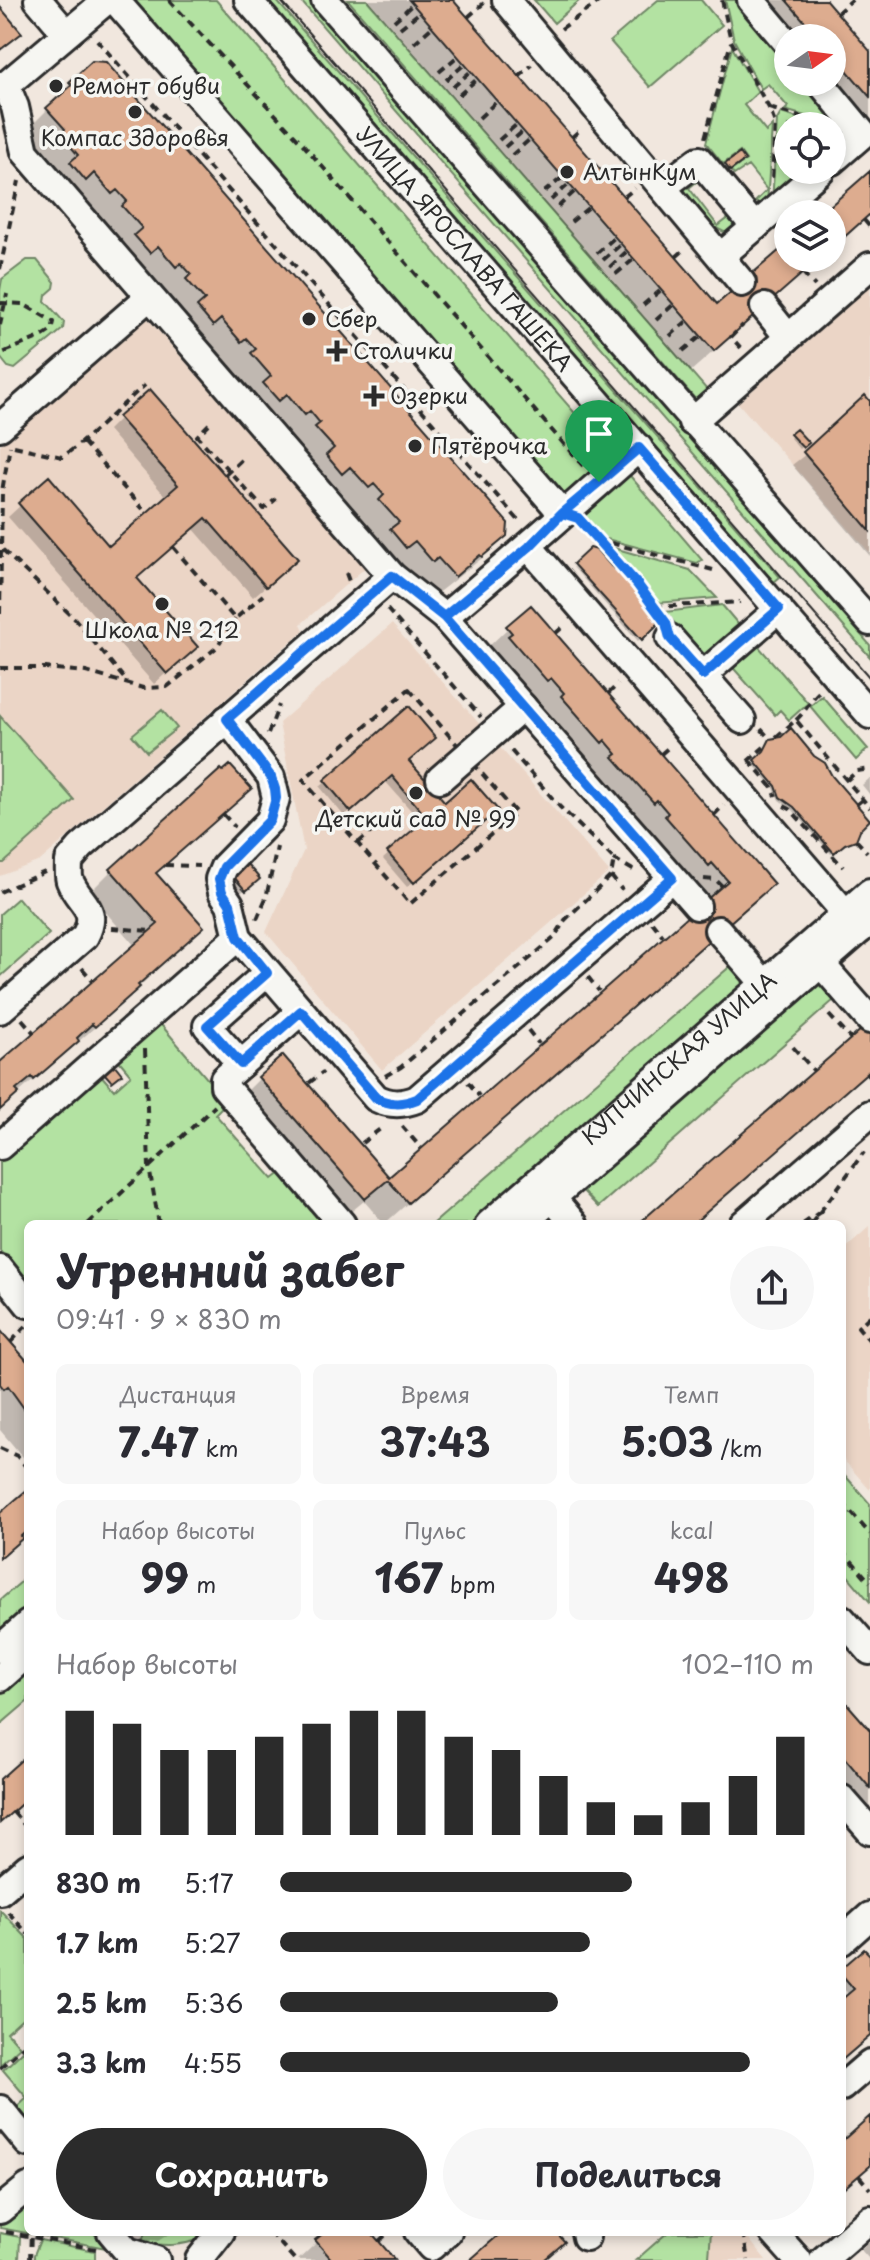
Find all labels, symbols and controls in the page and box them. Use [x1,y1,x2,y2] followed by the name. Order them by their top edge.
[774,24,846,96] north arrow
[774,24,846,272] map controls
[72,68,220,101] place label: Ремонт обуви
[47,77,65,95] marker: Ремонт обуви
[126,103,144,121] marker: Компас Здоровья
[774,112,846,184] button: locate
[350,118,582,378] street label: УЛИЦА ЯРОСЛАВА ГАШЕКА
[41,120,229,153] place label: Компас Здоровья
[583,154,697,187] place label: АлтынКум
[558,163,576,181] marker: АлтынКум
[774,200,846,272] button: layers
[325,301,377,334] place label: Сбер
[300,310,318,328] marker: Сбер
[353,333,454,366] place label: Столички
[328,342,346,360] marker: Столички
[390,378,468,411] place label: Озерки
[365,387,383,405] marker: Озерки
[565,400,633,482] pin
[577,412,621,456] icon: arrive
[431,428,548,461] place label: Пятёрочка
[406,437,424,455] marker: Пятёрочка
[153,595,171,613] marker: Школа № 212
[85,612,239,645] place label: Школа № 212
[407,784,425,802] marker: Детский сад № 99
[315,801,516,834] place label: Детский сад № 99
[573,963,783,1152] street label: КУПЧИНСКАЯ УЛИЦА
[56,1236,404,1302] text: Утренний забег
[730,1246,814,1330] button: share
[56,1299,282,1338] text: 09:41 · 9 × 830 m
[120,1377,237,1410] text: Дистанция
[400,1377,470,1410] text: Время
[664,1377,719,1410] text: Темп
[118,1410,198,1471] text: 7.47
[379,1410,491,1471] text: 37:43
[621,1410,713,1471] text: 5:03
[198,1431,239,1464] text: km
[713,1431,763,1464] text: /km
[101,1513,255,1546] text: Набор высоты
[404,1513,466,1546] text: Пульс
[670,1513,714,1546] text: kcal
[140,1546,189,1607] text: 99
[374,1546,443,1607] text: 167
[654,1546,730,1607] text: 498
[189,1567,216,1600] text: m
[443,1567,496,1600] text: bpm
[56,1644,238,1683] text: Набор высоты
[682,1644,814,1683] text: 102–110 m
[56,1863,141,1902] text: 830 m
[184,1863,234,1902] text: 5:17
[56,1923,139,1962] text: 1.7 km
[184,1923,241,1962] text: 5:27
[56,1983,147,2022] text: 2.5 km
[184,1983,244,2022] text: 5:36
[56,2043,147,2082] text: 3.3 km
[184,2043,242,2082] text: 4:55
[56,2128,427,2220] button: Сохранить
[443,2128,814,2220] button: Поделиться

